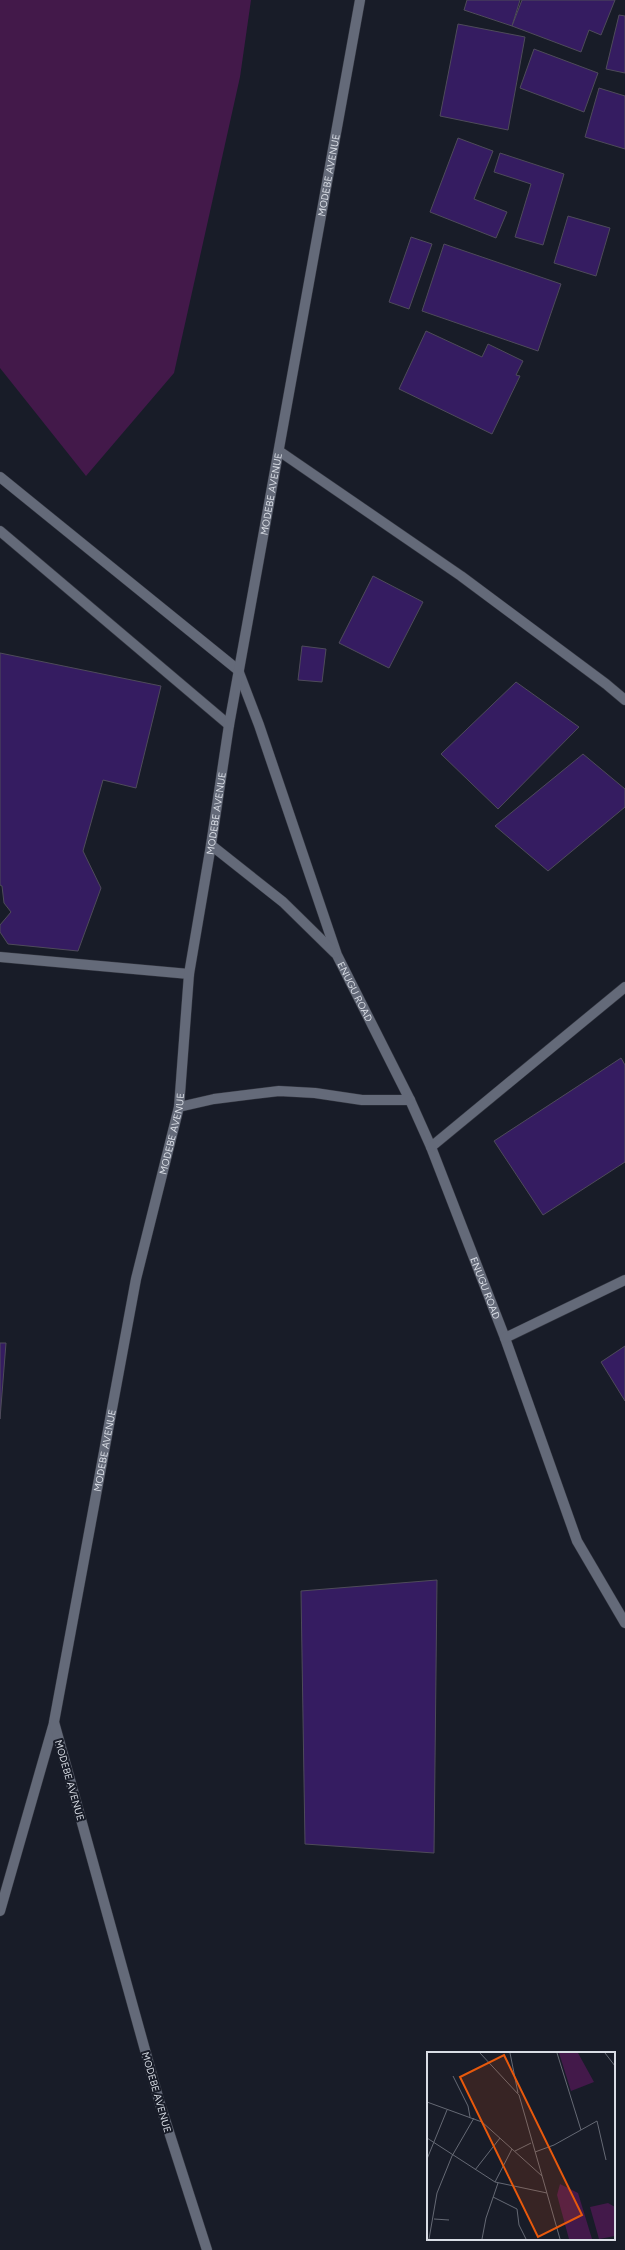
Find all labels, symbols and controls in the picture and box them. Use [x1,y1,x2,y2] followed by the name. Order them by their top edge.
[315,133,343,217] street label: MODEBE AVENUE
[257,452,285,536] street label: MODEBE AVENUE
[203,771,229,856] street label: MODEBE AVENUE
[334,959,376,1024] street label: ENUGU ROAD
[156,1092,187,1176] street label: MODEBE AVENUE
[467,1255,503,1321] street label: ENUGU ROAD
[91,1408,119,1493] street label: MODEBE AVENUE
[52,1738,87,1822] street label: MODEBE AVENUE
[139,2050,174,2134] street label: MODEBE AVENUE
[427,2052,615,2240] inset map

